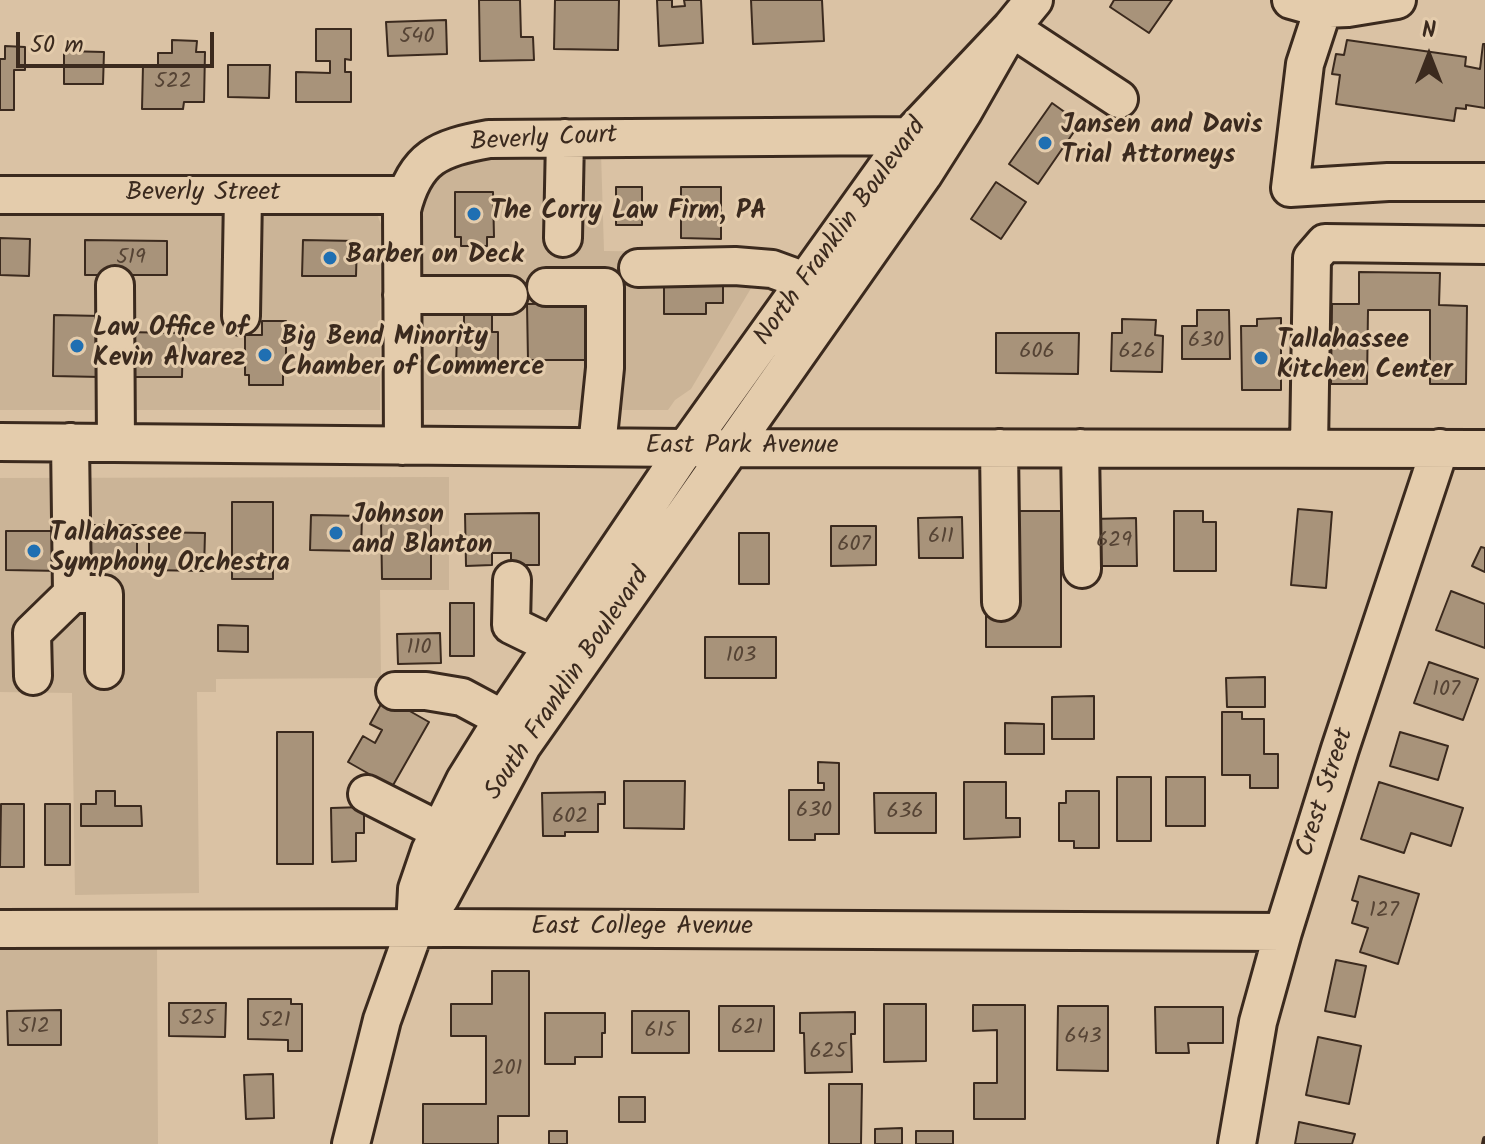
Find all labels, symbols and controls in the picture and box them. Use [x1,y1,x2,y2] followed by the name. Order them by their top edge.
[1422,14,1436,49] text: N
[20,16,218,66] scale bar
[1389,16,1469,96] north arrow
[400,25,434,51] house number: 540
[30,26,84,65] text: 50 m
[154,70,192,96] house number: 522
[1061,112,1263,174] place label: Jansen and Davis Trial Attorneys
[749,113,935,353] street label: North Franklin Boulevard
[470,122,618,160] street label: Beverly Court
[1036,134,1054,152] marker: Jansen and Davis Trial Attorneys
[126,179,280,211] street label: Beverly Street
[490,198,767,230] place label: The Corry Law Firm, PA
[465,205,483,223] marker: The Corry Law Firm, PA
[346,242,524,274] place label: Barber on Deck
[116,246,146,272] house number: 519
[321,249,339,267] marker: Barber on Deck
[93,315,248,376] place label: Law Office of Kevin Alvarez
[281,324,544,386] place label: Big Bend Minority Chamber of Commerce
[1277,327,1453,388] place label: Tallahassee Kitchen Center
[1188,329,1224,355] house number: 630
[68,337,86,355] marker: Law Office of Kevin Alvarez
[1019,340,1055,366] house number: 606
[1118,340,1156,366] house number: 626
[256,346,274,364] marker: Big Bend Minority Chamber of Commerce
[1252,349,1270,367] marker: Tallahassee Kitchen Center
[645,432,839,464] street label: East Park Avenue
[352,502,492,564] place label: Johnson and Blanton
[50,520,290,582] place label: Tallahassee Symphony Orchestra
[327,524,345,542] marker: Johnson and Blanton
[928,525,954,551] house number: 611
[1096,529,1132,555] house number: 629
[837,533,871,559] house number: 607
[25,542,43,560] marker: Tallahassee Symphony Orchestra
[480,563,658,807] street label: South Franklin Boulevard
[407,636,431,662] house number: 110
[726,644,756,670] house number: 103
[1432,678,1460,704] house number: 107
[1292,725,1362,861] street label: Crest Street
[796,799,832,825] house number: 630
[886,800,924,826] house number: 636
[552,805,588,831] house number: 602
[1369,899,1399,925] house number: 127
[531,913,753,945] street label: East College Avenue
[179,1007,215,1033] house number: 525
[259,1009,291,1035] house number: 521
[18,1015,50,1041] house number: 512
[731,1016,763,1042] house number: 621
[645,1019,675,1045] house number: 615
[1065,1025,1101,1051] house number: 643
[810,1040,846,1066] house number: 625
[492,1057,522,1083] house number: 201

